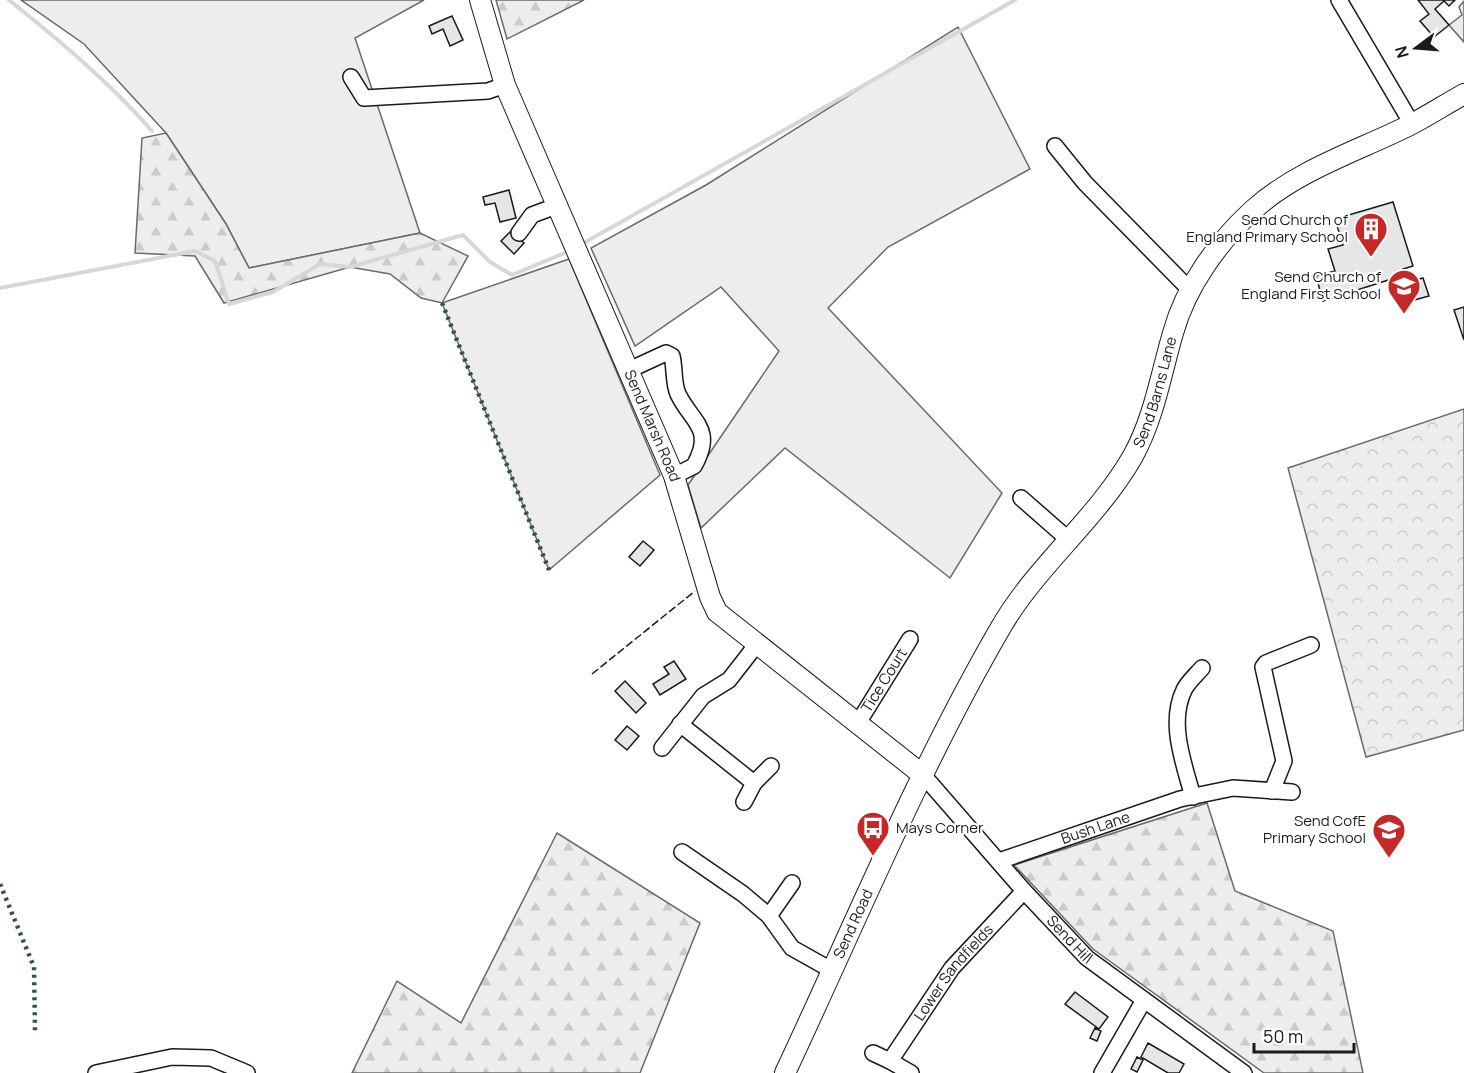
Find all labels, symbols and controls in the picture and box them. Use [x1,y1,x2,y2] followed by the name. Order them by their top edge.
[1386,18,1446,78] north arrow
[1389,44,1414,61] text: N
[1186,209,1349,247] place label: Send Church of England Primary School
[1353,211,1389,258] building icon: Send Church of England Primary School
[1241,266,1382,304] place label: Send Church of England First School
[1386,268,1422,315] school or university icon: Send Church of England First School
[1128,334,1182,451] street label: Send Barns Lane
[619,366,686,484] street label: Send Marsh Road
[856,644,912,716] street label: Tice Court
[1058,806,1133,849] street label: Bush Lane
[855,810,891,857] bus stop icon: Mays Corner
[1263,810,1366,848] place label: Send CofE Primary School
[1371,812,1407,859] school or university icon: Send CofE Primary School
[896,817,984,838] place label: Mays Corner
[828,886,878,962] street label: Send Road
[1042,910,1097,969] street label: Send Hill
[909,919,998,1025] street label: Lower Sandfields
[1254,1016,1354,1054] scale bar
[1263,1024,1303,1048] text: 50 m

